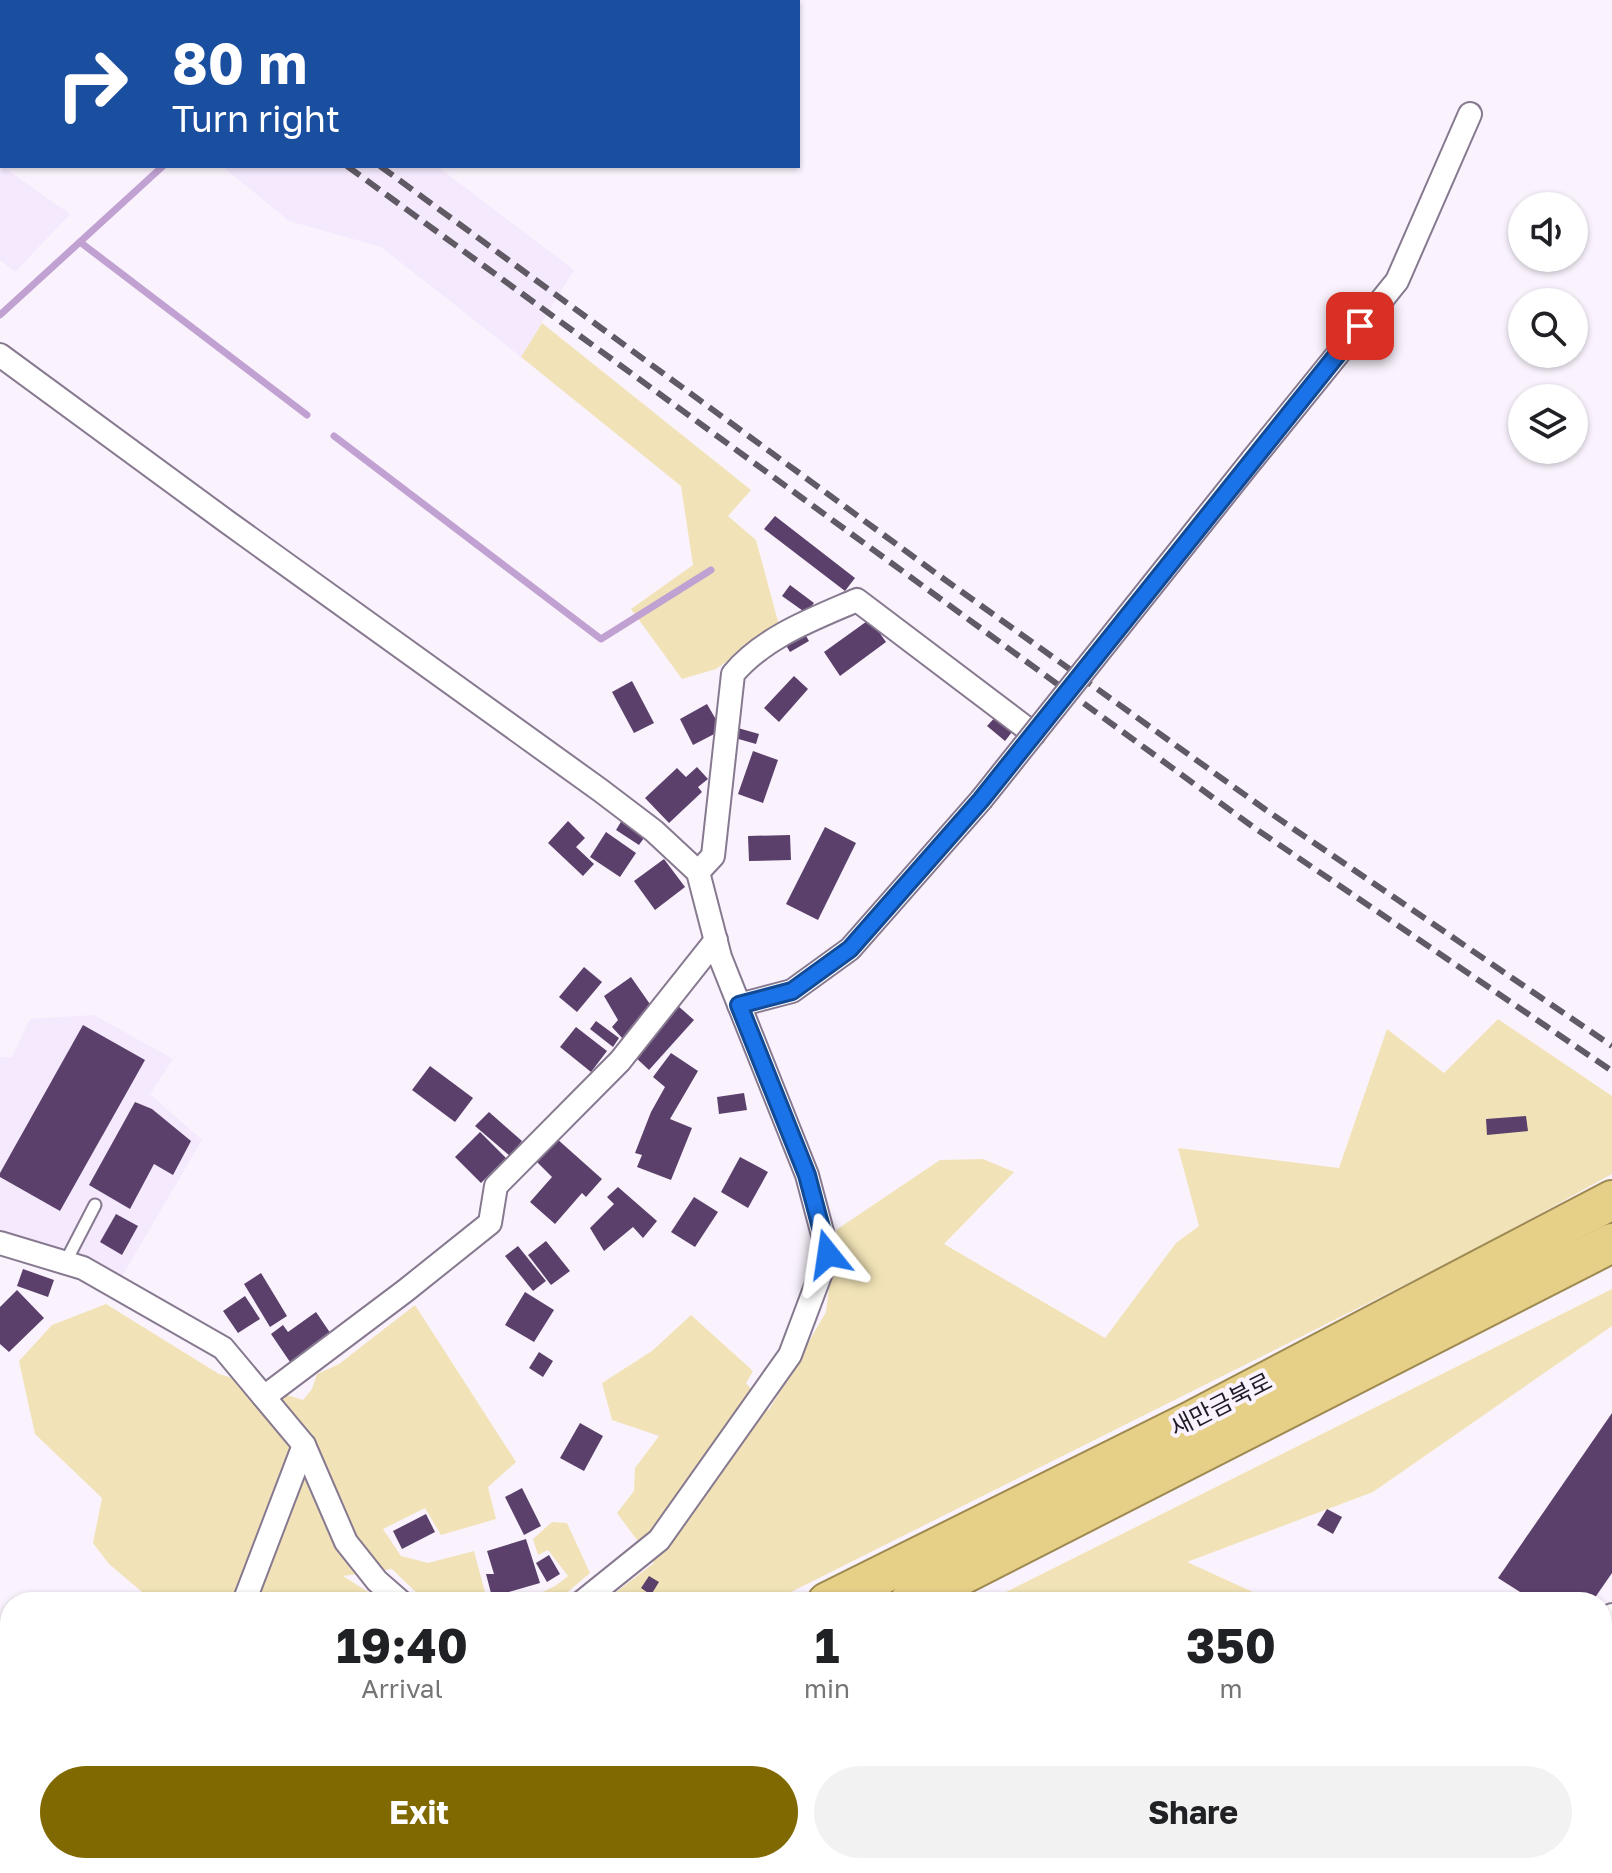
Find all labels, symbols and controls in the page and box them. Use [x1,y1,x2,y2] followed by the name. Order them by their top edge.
[172,29,307,96] text: 80 m
[40,32,144,136] icon: right
[172,97,340,140] text: Turn right
[1508,192,1588,464] map controls
[1508,192,1588,272] button: sound
[1508,288,1588,368] button: search
[1326,292,1394,360] pin
[1338,304,1382,348] icon: arrive
[1508,384,1588,464] button: layers
[786,1212,870,1296] position arrow
[1165,1366,1276,1442] street label: 새만금북로
[336,1616,468,1674] text: 19:40
[815,1616,839,1674] text: 1
[1186,1616,1276,1674] text: 350
[361,1673,443,1704] text: Arrival
[804,1673,850,1704] text: min
[1219,1673,1243,1704] text: m
[40,1766,798,1858] button: Exit
[814,1766,1572,1858] button: Share

